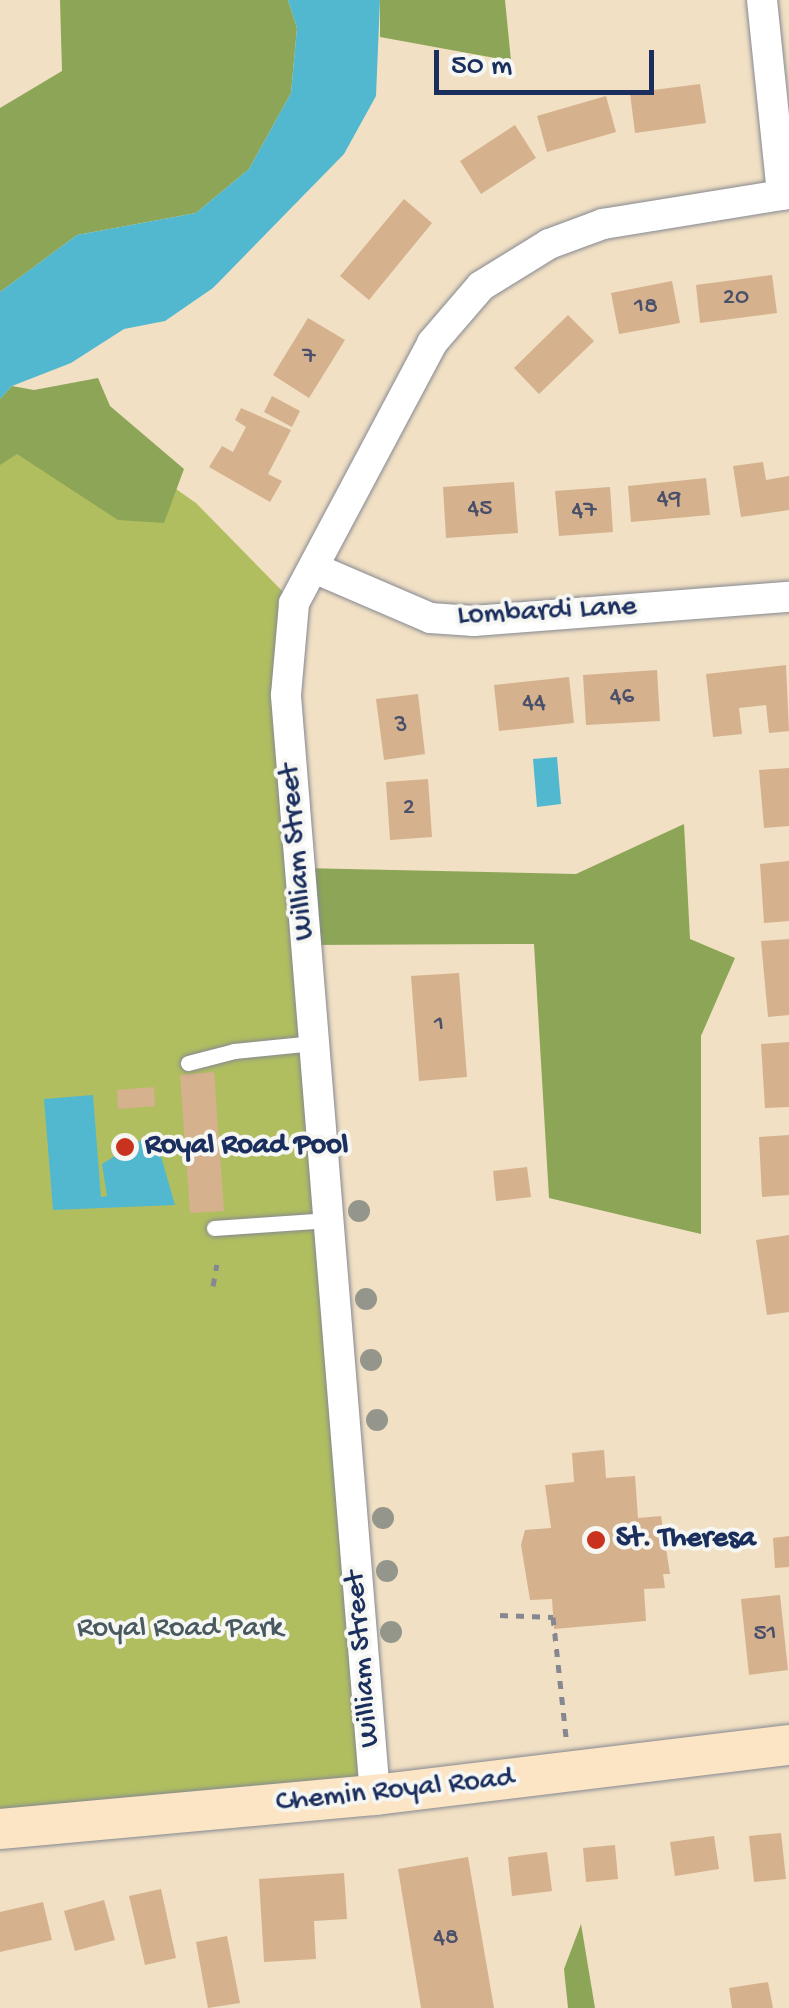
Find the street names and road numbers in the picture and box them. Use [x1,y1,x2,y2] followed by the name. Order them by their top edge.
[456,590,638,636] street label: Lombardi Lane
[273,762,325,942] street label: William Street
[338,1569,390,1749] street label: William Street
[274,1762,516,1822] street label: Chemin Royal Road

